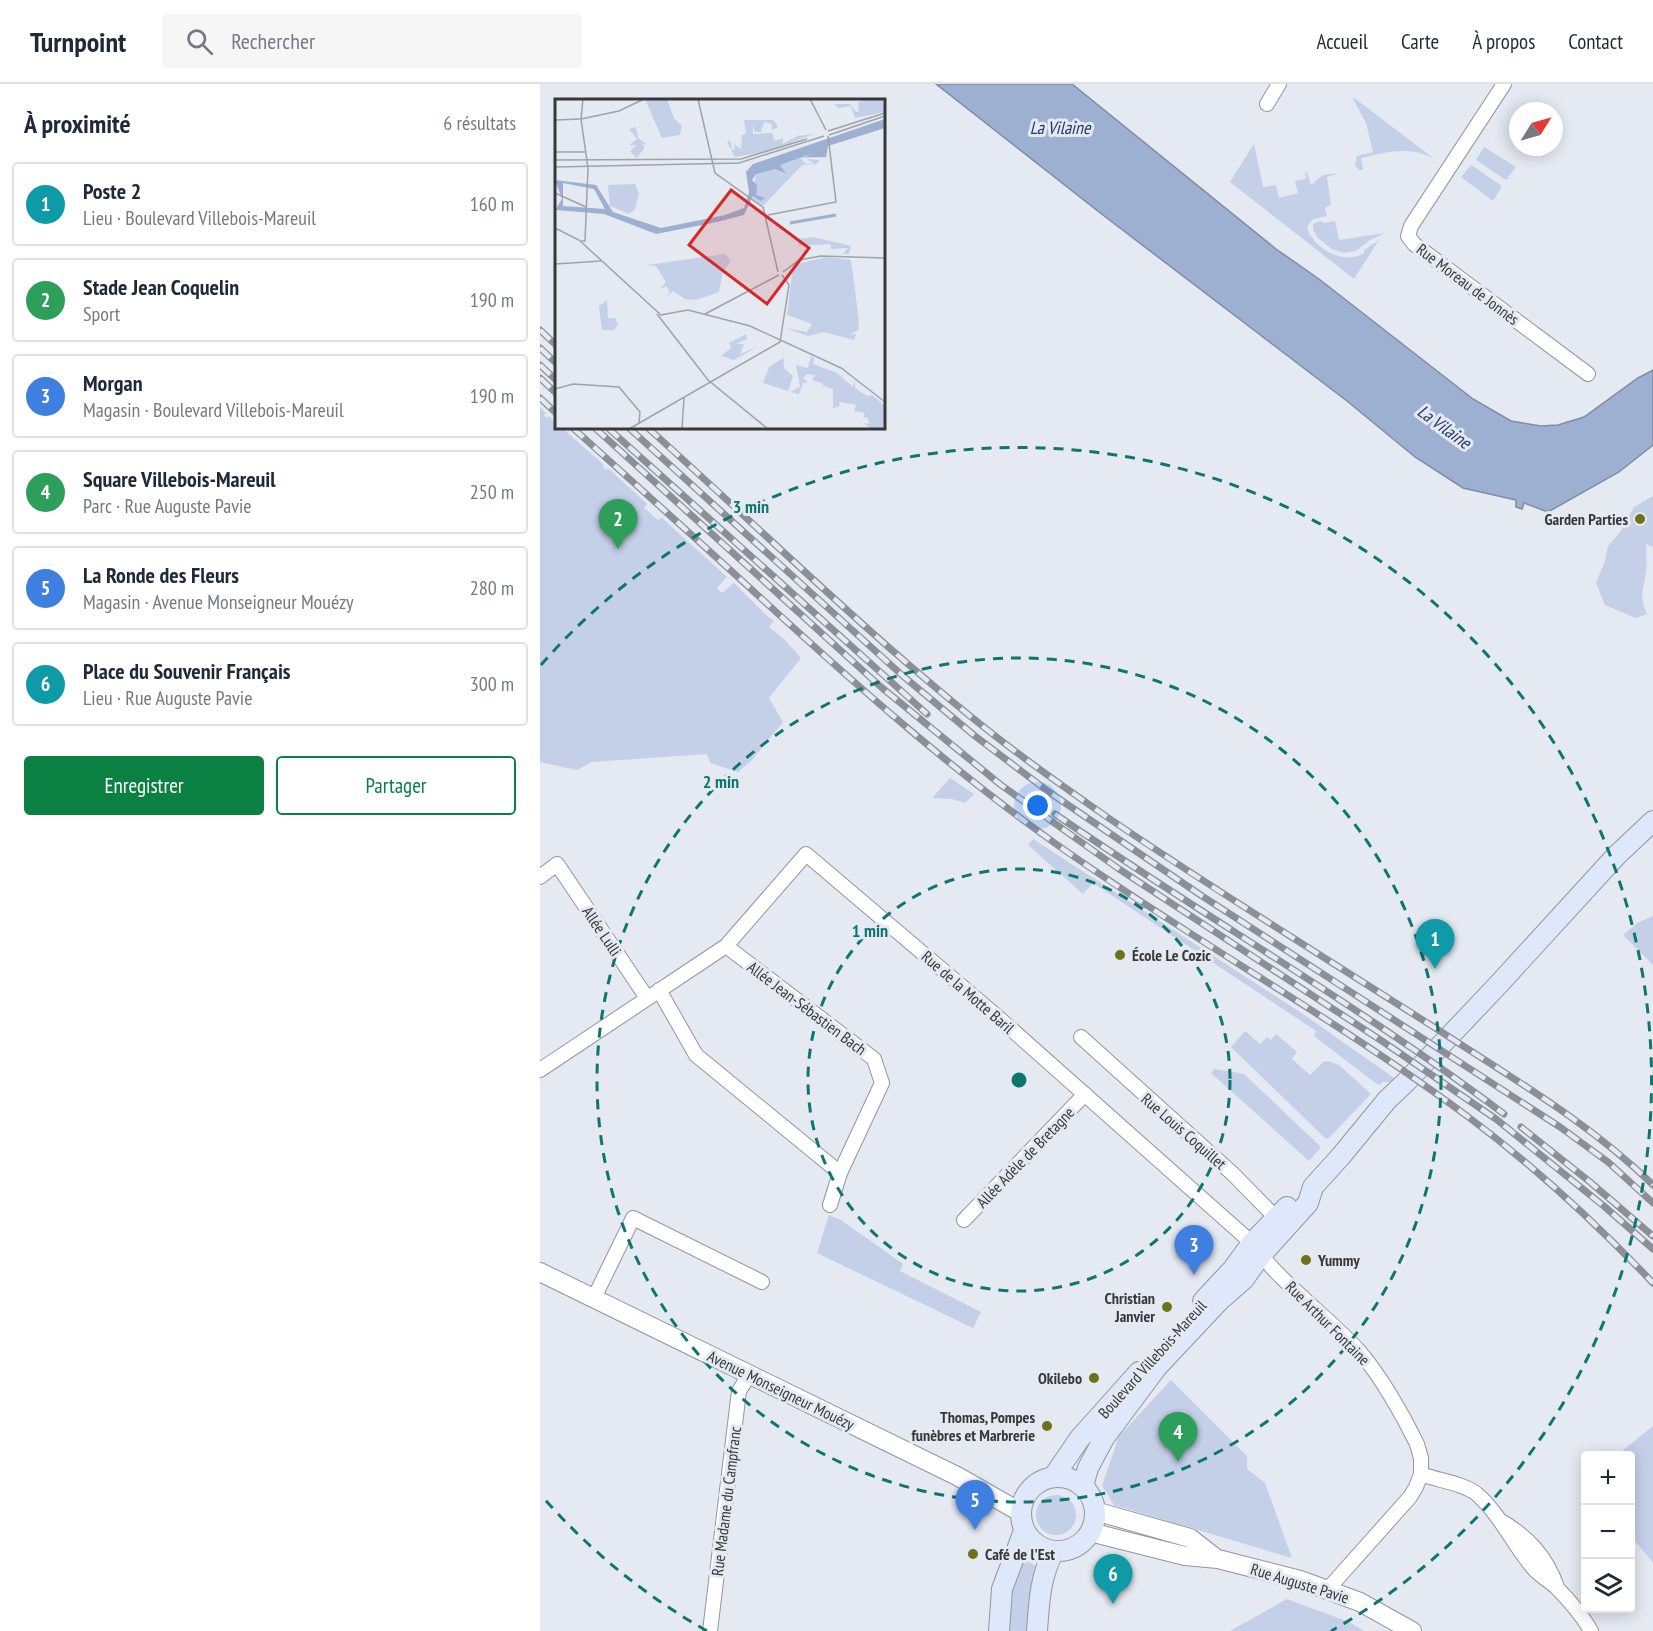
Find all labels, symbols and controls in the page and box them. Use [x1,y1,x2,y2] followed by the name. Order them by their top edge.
[162,14,582,68] search box
[30,23,126,60] text: Turnpoint
[183,25,216,58] icon: search
[231,27,315,55] text: Rechercher
[1316,28,1368,55] text: Accueil
[1401,28,1439,55] text: Carte
[1472,28,1535,55] text: À propos
[1568,28,1623,55] text: Contact
[555,99,885,429] inset map
[1509,102,1563,156] north arrow
[24,107,131,140] text: À proximité
[443,110,516,136] text: 6 résultats
[1030,116,1092,139] water label: La Vilaine
[83,177,141,205] text: Poste 2
[41,191,50,217] text: 1
[470,191,514,217] text: 160 m
[83,205,316,231] text: Lieu · Boulevard Villebois-Mareuil
[1413,239,1523,329] street label: Rue Moreau de Jonnès
[83,273,239,301] text: Stade Jean Coquelin
[41,287,50,313] text: 2
[470,287,514,313] text: 190 m
[83,301,120,327] text: Sport
[83,369,143,397] text: Morgan
[41,383,50,409] text: 3
[470,383,514,409] text: 190 m
[83,397,344,423] text: Magasin · Boulevard Villebois-Mareuil
[1413,399,1477,455] water label: La Vilaine
[83,465,276,493] text: Square Villebois-Mareuil
[41,479,50,505] text: 4
[470,479,514,505] text: 250 m
[83,493,252,519] text: Parc · Rue Auguste Pavie
[733,495,769,518] text: 3 min
[598,500,638,549] pin: 2
[1545,509,1628,529] place label: Garden Parties
[1633,512,1647,526] marker: Garden Parties
[83,561,239,589] text: La Ronde des Fleurs
[41,575,50,601] text: 5
[470,575,514,601] text: 280 m
[83,589,354,615] text: Magasin · Avenue Monseigneur Mouézy
[83,657,291,685] text: Place du Souvenir Français
[41,671,50,697] text: 6
[470,671,514,697] text: 300 m
[83,685,252,711] text: Lieu · Rue Auguste Pavie
[24,756,264,815] button: Enregistrer
[276,756,516,815] button: Partager
[703,770,739,793] text: 2 min
[1023,791,1052,820] your location
[578,902,626,960] street label: Allée Lulli
[852,919,888,942] text: 1 min
[1416,920,1454,969] pin: 1
[1132,945,1211,965] place label: École Le Cozic
[918,946,1019,1038] street label: Rue de la Motte Baril
[1113,948,1127,962] marker: École Le Cozic
[744,957,870,1059] street label: Allée Jean-Sébastien Bach
[1009,1070,1029,1090] centre of rings
[1137,1089,1231,1174] street label: Rue Louis Coquillet
[972,1102,1078,1212] street label: Allée Adèle de Bretagne
[1174,1226,1214,1275] pin: 3
[1317,1250,1360,1270] place label: Yummy
[1299,1253,1313,1267] marker: Yummy
[1282,1277,1374,1369] street label: Rue Arthur Fontaine
[1105,1288,1155,1326] place label: Christian Janvier
[1094,1295,1211,1422] street label: Boulevard Villebois-Mareuil
[1160,1300,1174,1314] marker: Christian Janvier
[704,1346,858,1434] street label: Avenue Monseigneur Mouézy
[1038,1368,1082,1388] place label: Okilebo
[1087,1371,1101,1385] marker: Okilebo
[912,1407,1035,1445] place label: Thomas, Pompes funèbres et Marbrerie
[1158,1412,1198,1462] pin: 4
[1040,1419,1054,1433] marker: Thomas, Pompes funèbres et Marbrerie
[707,1425,745,1577] street label: Rue Madame du Campfranc
[1581,1451,1635,1613] map controls
[1581,1451,1635,1505] button: +
[956,1480,994,1530] pin: 5
[1581,1505,1635,1559] button: −
[985,1544,1055,1564] place label: Café de l'Est
[966,1547,980,1561] marker: Café de l'Est
[1094,1554,1132,1604] pin: 6
[1248,1559,1352,1607] street label: Rue Auguste Pavie
[1581,1559,1635,1613] button: layers

